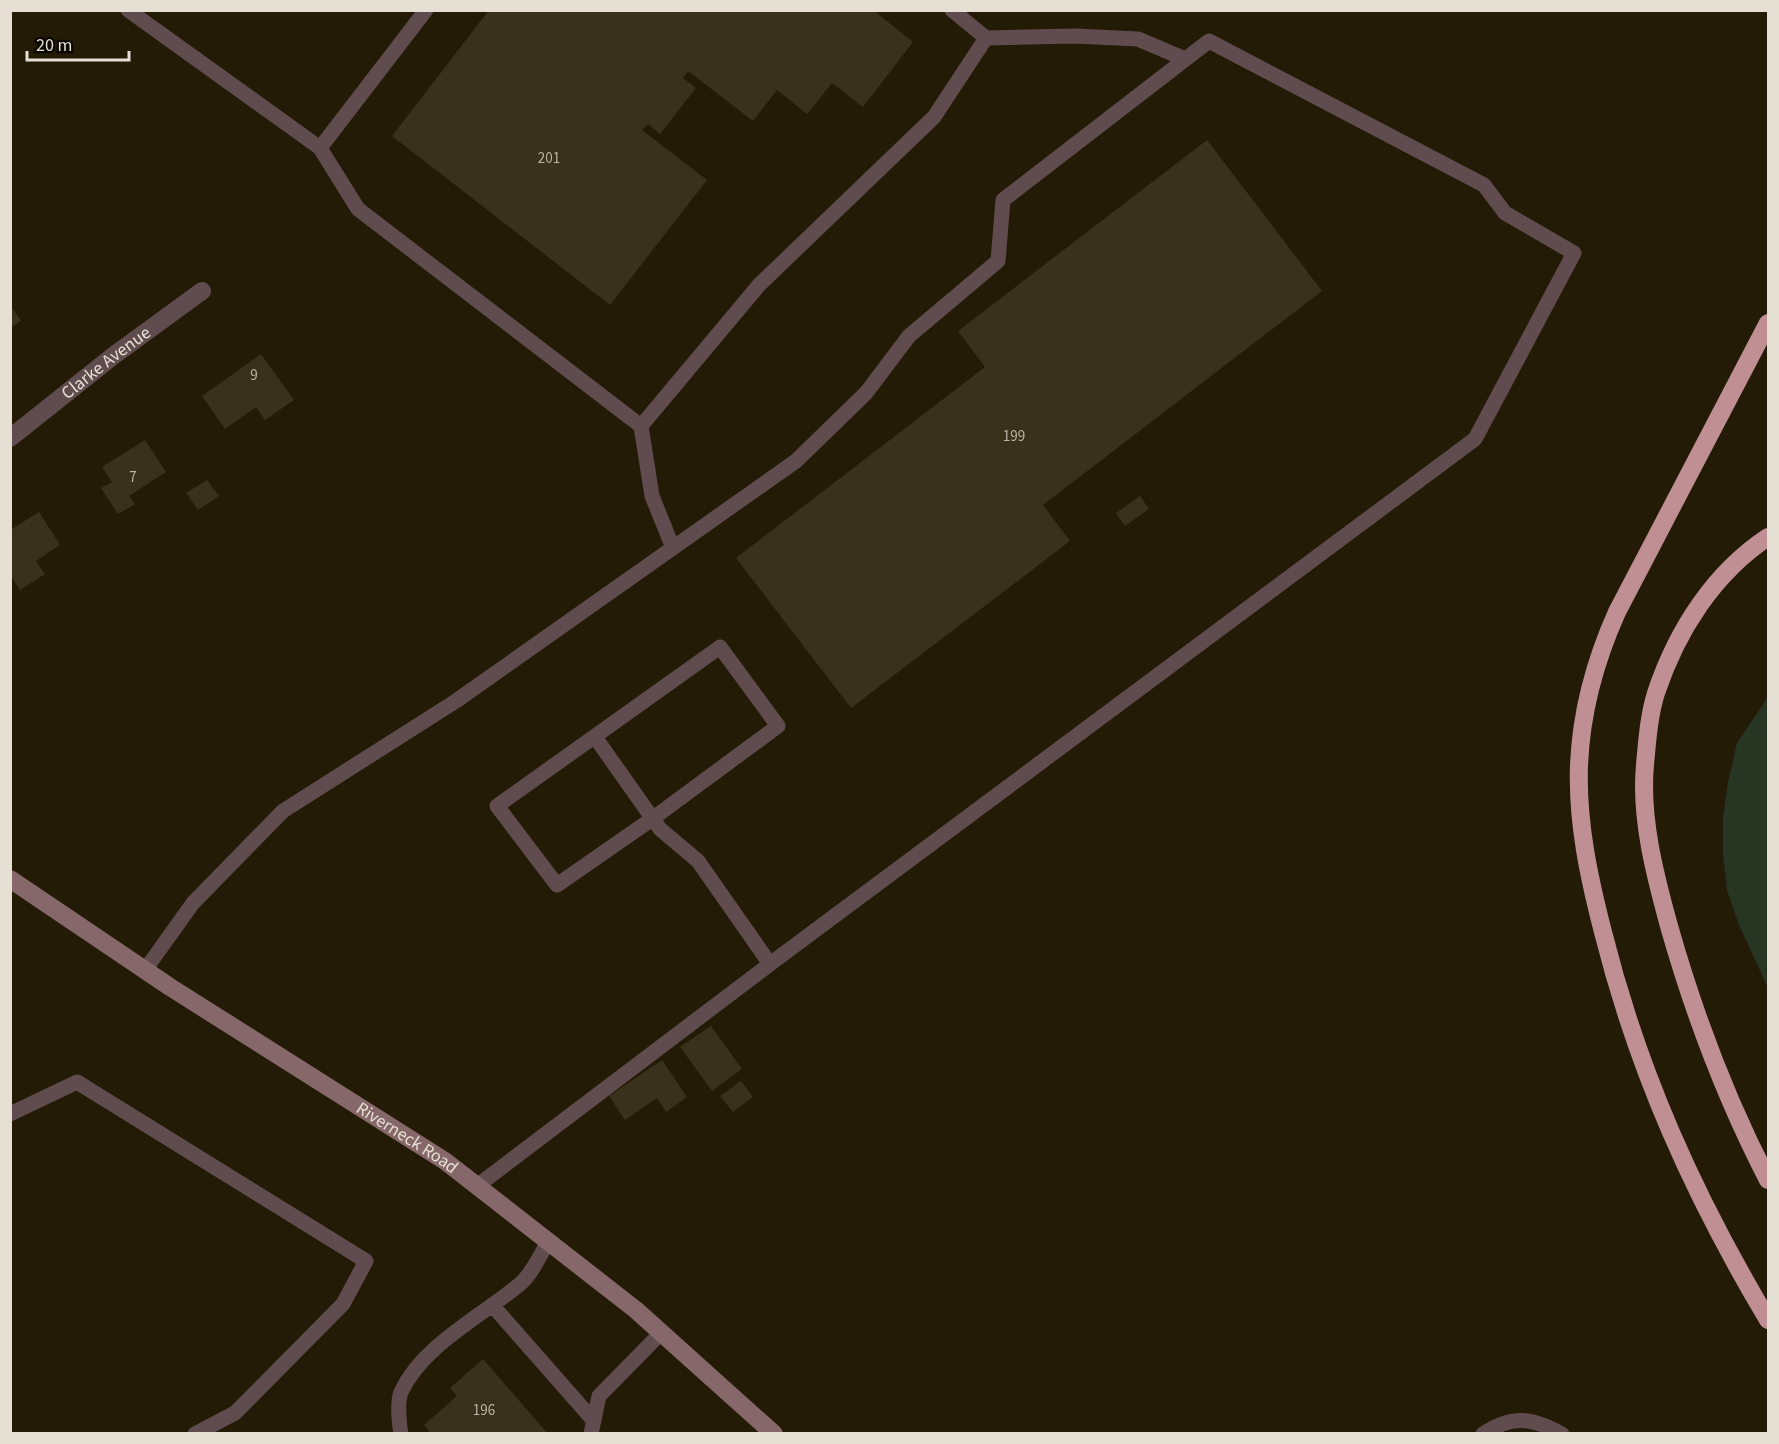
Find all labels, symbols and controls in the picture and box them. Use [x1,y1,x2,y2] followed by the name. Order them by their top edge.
[27,24,129,62] scale bar
[36,33,72,58] text: 20 m
[538,148,560,169] house number: 201
[56,320,156,405] street label: Clarke Avenue
[250,365,258,386] house number: 9
[1003,426,1025,447] house number: 199
[129,467,137,488] house number: 7
[352,1096,464,1179] street label: Riverneck Road
[473,1400,495,1421] house number: 196

